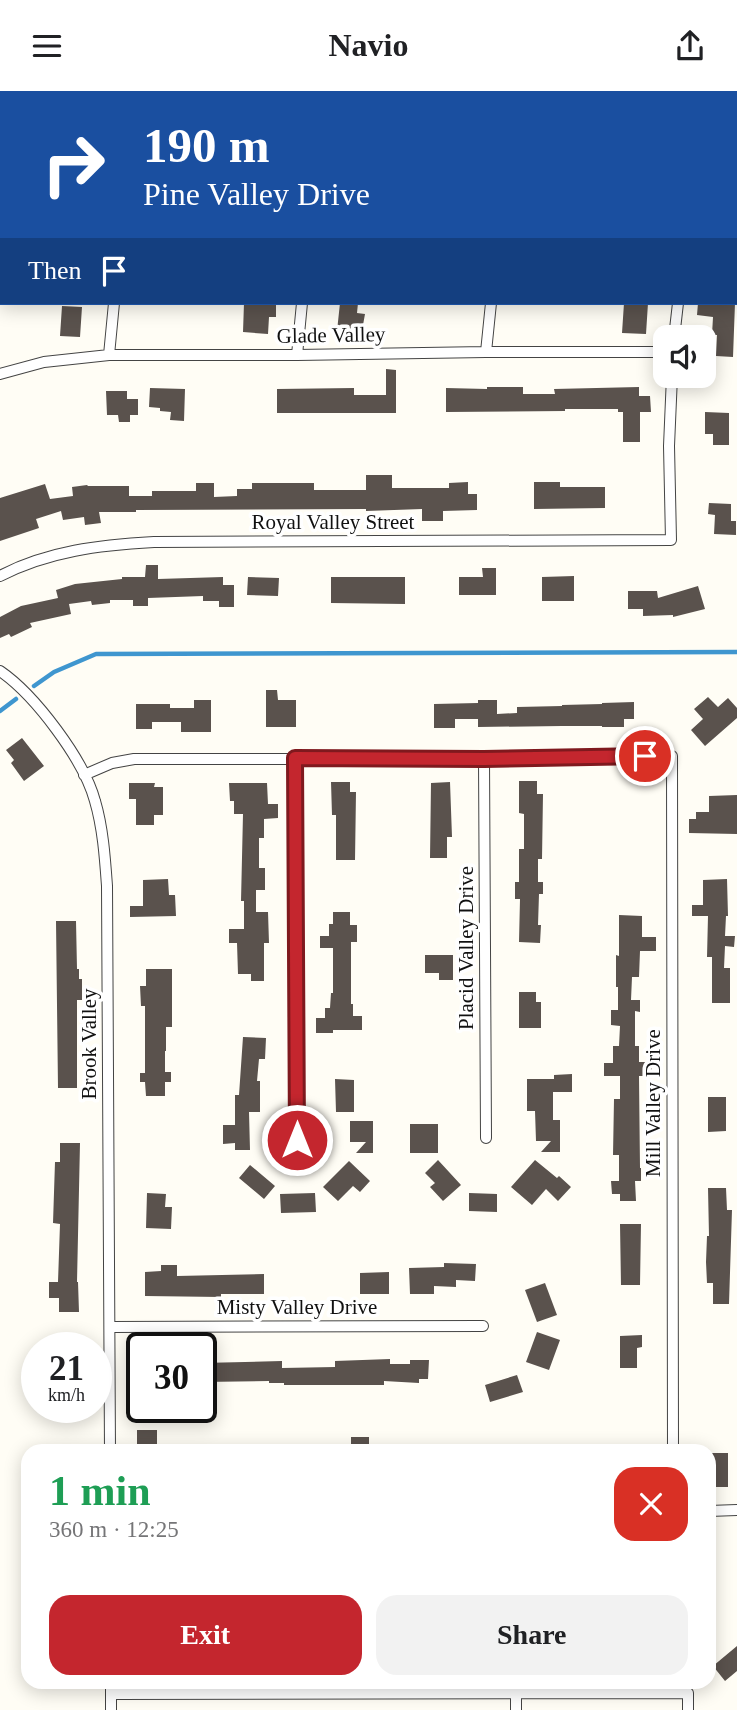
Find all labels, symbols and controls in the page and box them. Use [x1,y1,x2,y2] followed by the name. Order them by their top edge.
[28,27,66,65] icon: menu
[329,27,409,63] text: Navio
[671,27,709,65] icon: share
[143,118,270,173] text: 190 m
[28,119,119,210] icon: right
[143,176,370,212] text: Pine Valley Drive
[95,252,133,290] icon: arrive
[28,256,81,285] text: Then
[276,322,386,348] street label: Glade Valley
[653,325,716,388] map controls
[653,325,716,388] button: sound
[252,510,415,534] street label: Royal Valley Street
[615,726,675,786] pin
[626,737,664,775] icon: arrive
[454,866,478,1030] street label: Placid Valley Drive
[77,988,101,1100] street label: Brook Valley
[641,1029,665,1177] street label: Mill Valley Drive
[260,1103,334,1177] position arrow
[217,1295,377,1319] street label: Misty Valley Drive
[126,1332,217,1423] speed limit sign: 30
[49,1349,84,1388] text: 21
[48,1385,85,1405] text: km/h
[614,1467,688,1541] button: close
[49,1468,151,1514] text: 1 min
[49,1517,179,1542] text: 360 m · 12:25
[49,1595,362,1675] button: Exit
[376,1595,688,1675] button: Share

